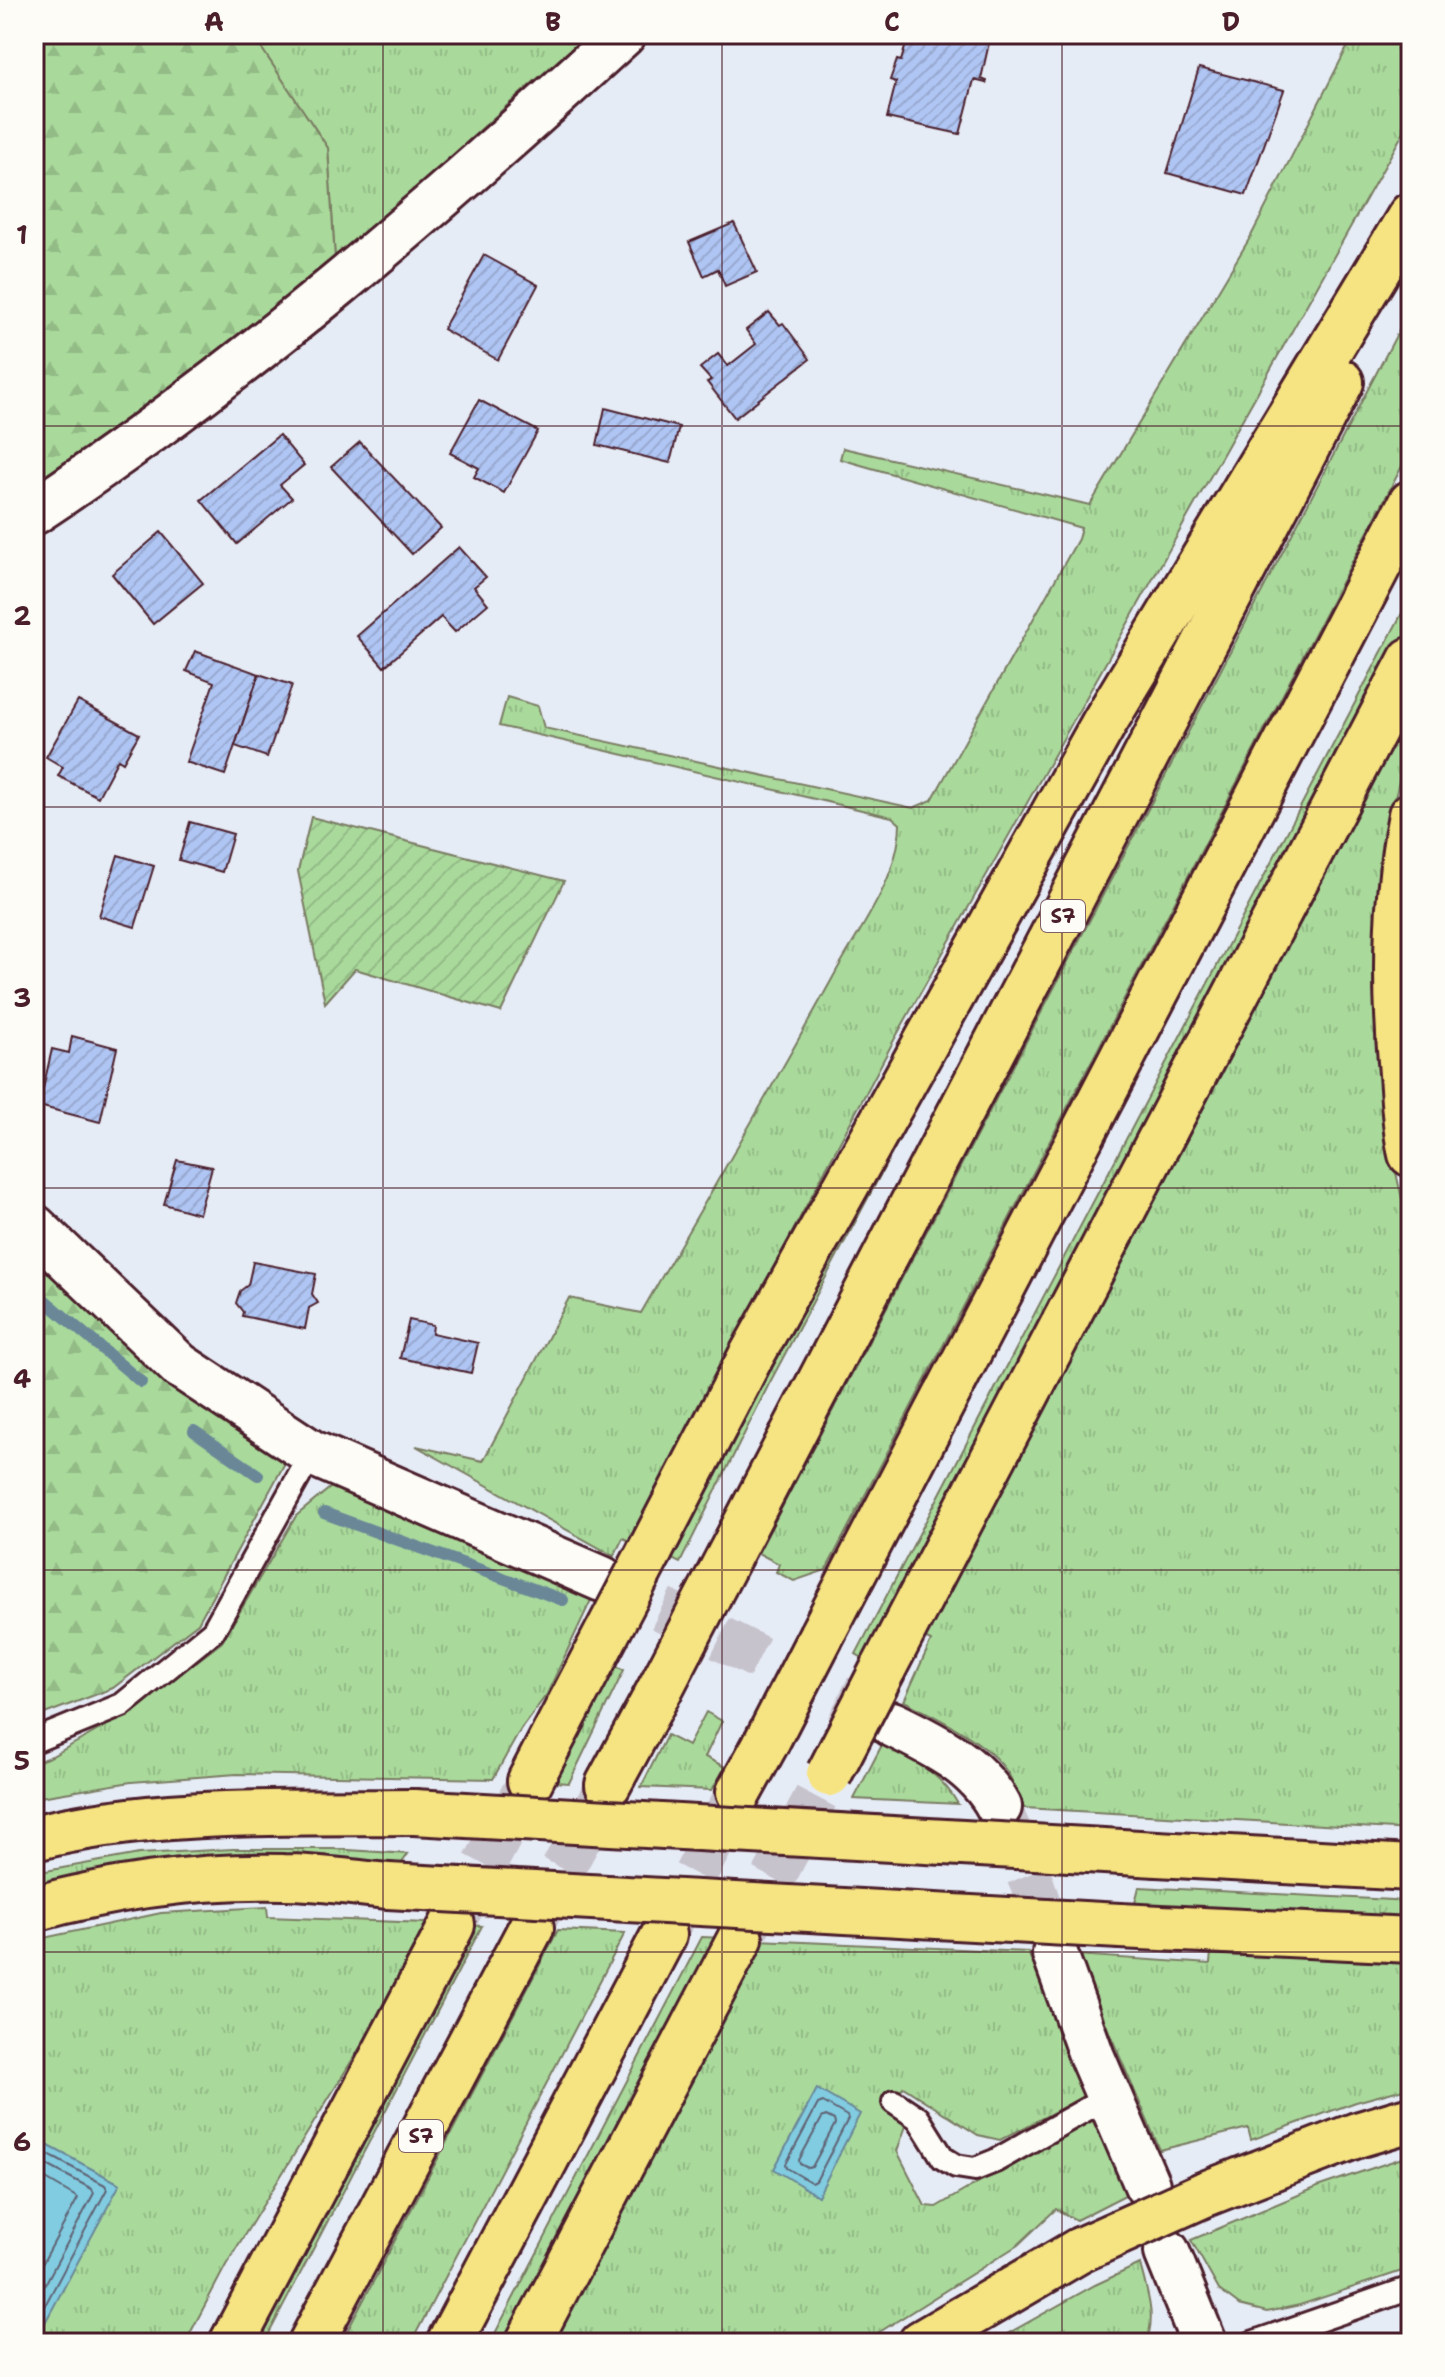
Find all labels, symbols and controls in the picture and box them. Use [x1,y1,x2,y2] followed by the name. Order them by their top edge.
[204,4,224,39] text: A
[545,4,561,39] text: B
[884,4,900,39] text: C
[1222,4,1240,39] text: D
[16,217,28,252] text: 1
[13,598,31,633] text: 2
[1041,900,1085,932] road number: S7
[13,980,31,1015] text: 3
[13,1361,31,1396] text: 4
[14,1743,30,1778] text: 5
[399,2120,443,2152] road number: S7
[13,2124,31,2159] text: 6

